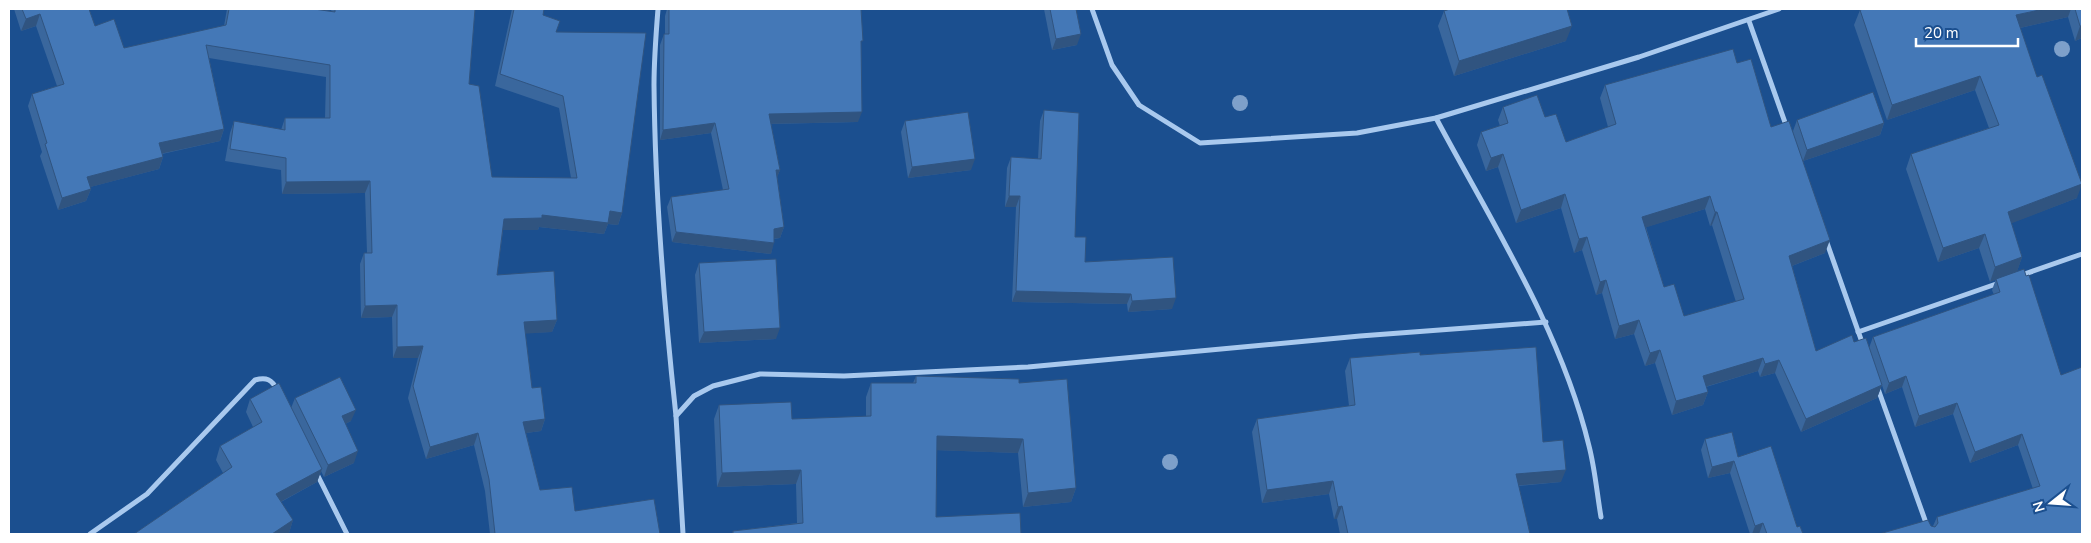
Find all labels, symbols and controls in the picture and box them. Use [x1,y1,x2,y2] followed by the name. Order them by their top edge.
[1916,15,2018,47] scale bar
[1924,23,1959,43] text: 20 m
[2026,478,2076,528] north arrow
[2028,499,2050,514] text: N

